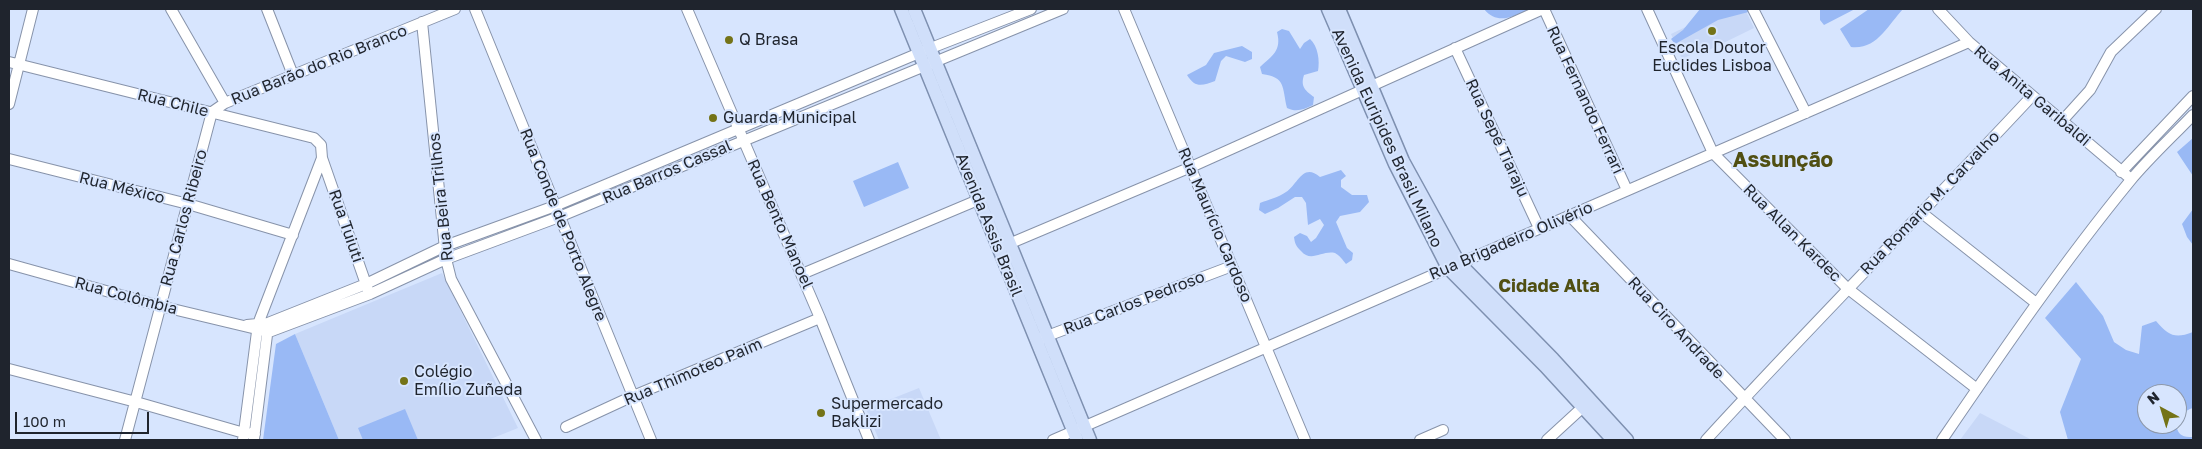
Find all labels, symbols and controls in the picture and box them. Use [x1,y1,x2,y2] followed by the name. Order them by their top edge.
[228,21,410,109] street label: Rua Barão do Rio Branco
[1542,23,1628,177] street label: Rua Fernando Ferrari
[1328,25,1446,251] street label: Avenida Euripides Brasil Milano
[1706,25,1718,37] marker: Escola Doutor Euclides Lisboa
[739,30,798,50] place label: Q Brasa
[723,34,735,46] marker: Q Brasa
[1652,38,1772,76] place label: Escola Doutor Euclides Lisboa
[1970,42,2094,150] street label: Rua Anita Garibaldi
[1461,76,1533,200] street label: Rua Sepé Tiaraju
[135,85,211,121] street label: Rua Chile
[723,108,857,128] place label: Guarda Municipal
[707,112,719,124] marker: Guarda Municipal
[515,126,611,324] street label: Rua Conde de Porto Alegre
[1856,127,2004,279] street label: Rua Romario M. Carvalho
[425,132,457,262] street label: Rua Beira Trilhos
[600,136,734,208] street label: Rua Barros Cassal
[1174,145,1256,305] street label: Rua Maurício Cardoso
[1733,147,1833,173] district label: Assunção
[157,148,211,288] street label: Rua Carlos Ribeiro
[951,151,1027,299] street label: Avenida Assis Brasil
[743,156,817,292] street label: Rua Bento Manoel
[77,168,167,208] street label: Rua México
[1739,180,1845,286] street label: Rua Allan Kardec
[325,187,367,265] street label: Rua Tuiuti
[1426,198,1596,284] street label: Rua Brigadeiro Olivério
[1061,267,1207,339] street label: Rua Carlos Pedroso
[72,273,180,319] street label: Rua Colômbia
[1624,273,1728,383] street label: Rua Ciro Andrade
[1498,275,1600,297] district label: Cidade Alta
[621,334,765,410] street label: Rua Thimoteo Paim
[414,362,522,400] place label: Colégio Emílio Zuñeda
[398,375,410,387] marker: Colégio Emílio Zuñeda
[2137,384,2187,434] north arrow
[2143,388,2162,408] text: N
[831,394,943,432] place label: Supermercado Baklizi
[18,402,151,434] scale bar
[815,407,827,419] marker: Supermercado Baklizi
[23,412,66,430] text: 100 m

